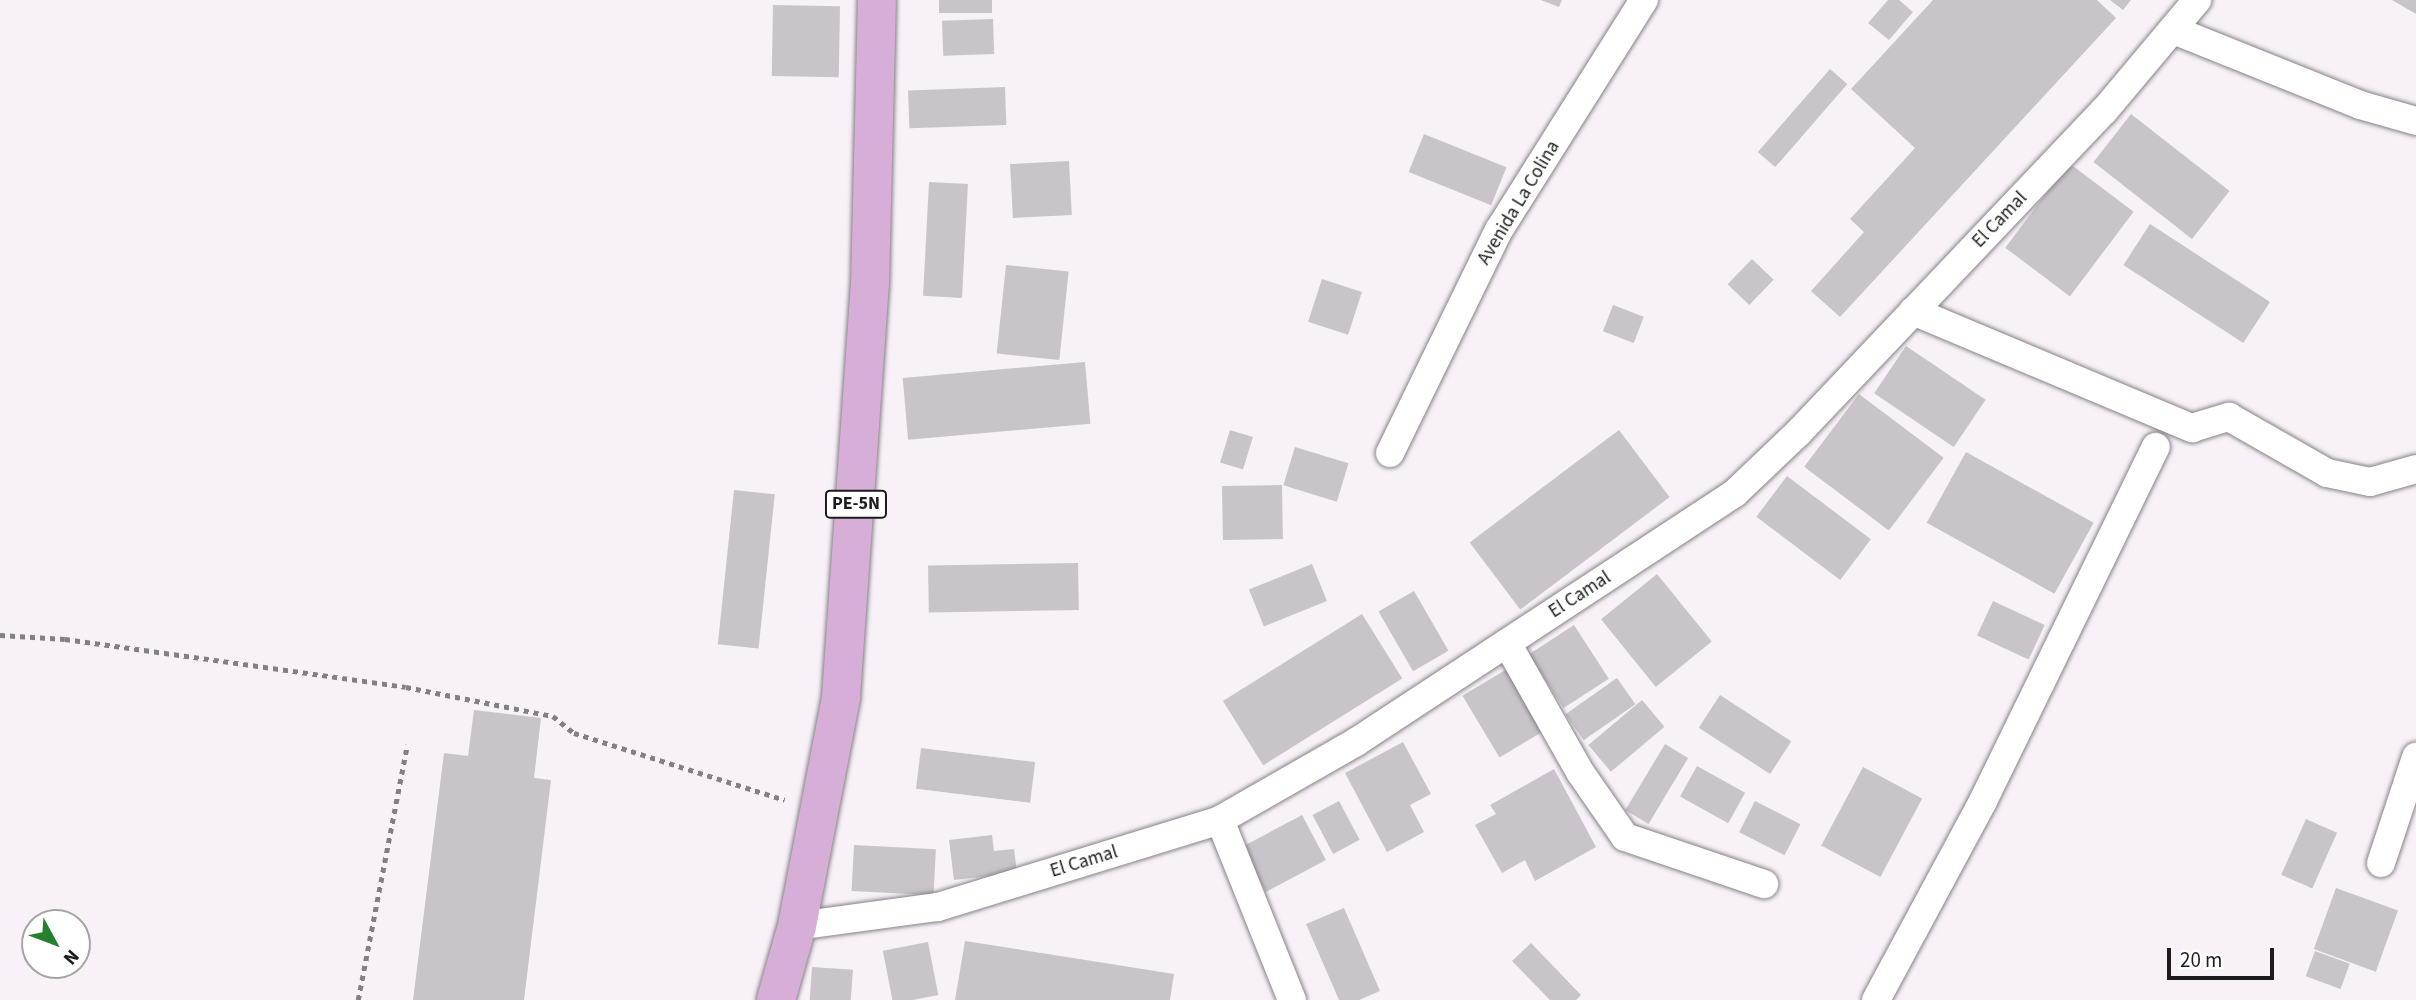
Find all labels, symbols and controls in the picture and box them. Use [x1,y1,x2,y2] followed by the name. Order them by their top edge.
[1473,137,1565,269] street label: Avenida La Colina
[1968,187,2032,253] street label: El Camal
[824,490,888,518] road number: PE-5N
[1545,567,1615,623] street label: El Camal
[1048,841,1120,883] street label: El Camal
[21,909,91,979] north arrow
[2171,934,2278,978] scale bar
[56,943,85,970] text: N
[2180,945,2222,975] text: 20 m

